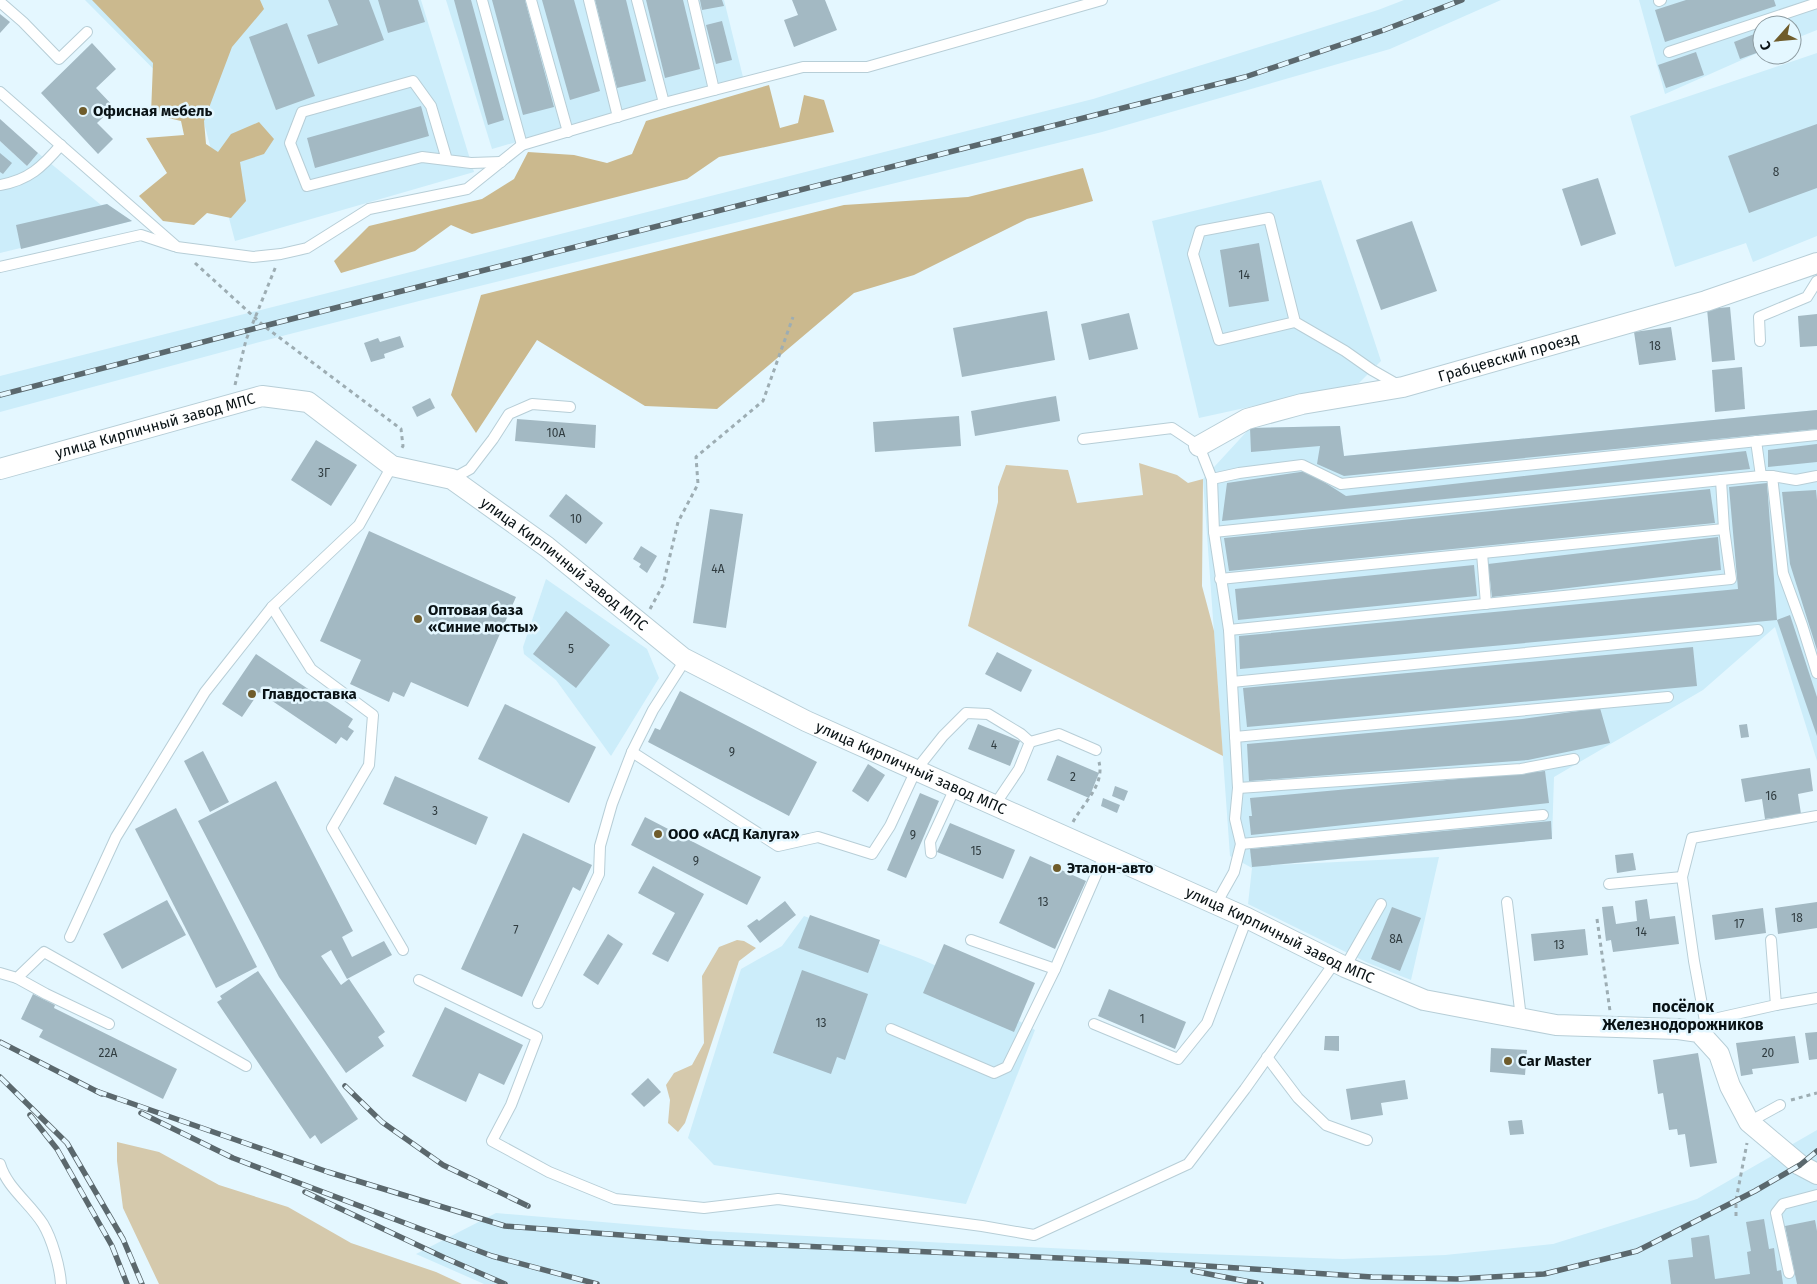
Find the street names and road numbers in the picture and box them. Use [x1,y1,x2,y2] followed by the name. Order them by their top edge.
[1436,329,1581,386] street label: Грабцевский проезд
[53,389,258,462] street label: улица Кирпичный завод МПС
[477,493,652,635] street label: улица Кирпичный завод МПС
[813,718,1010,819] street label: улица Кирпичный завод МПС
[1183,883,1378,987] street label: улица Кирпичный завод МПС

